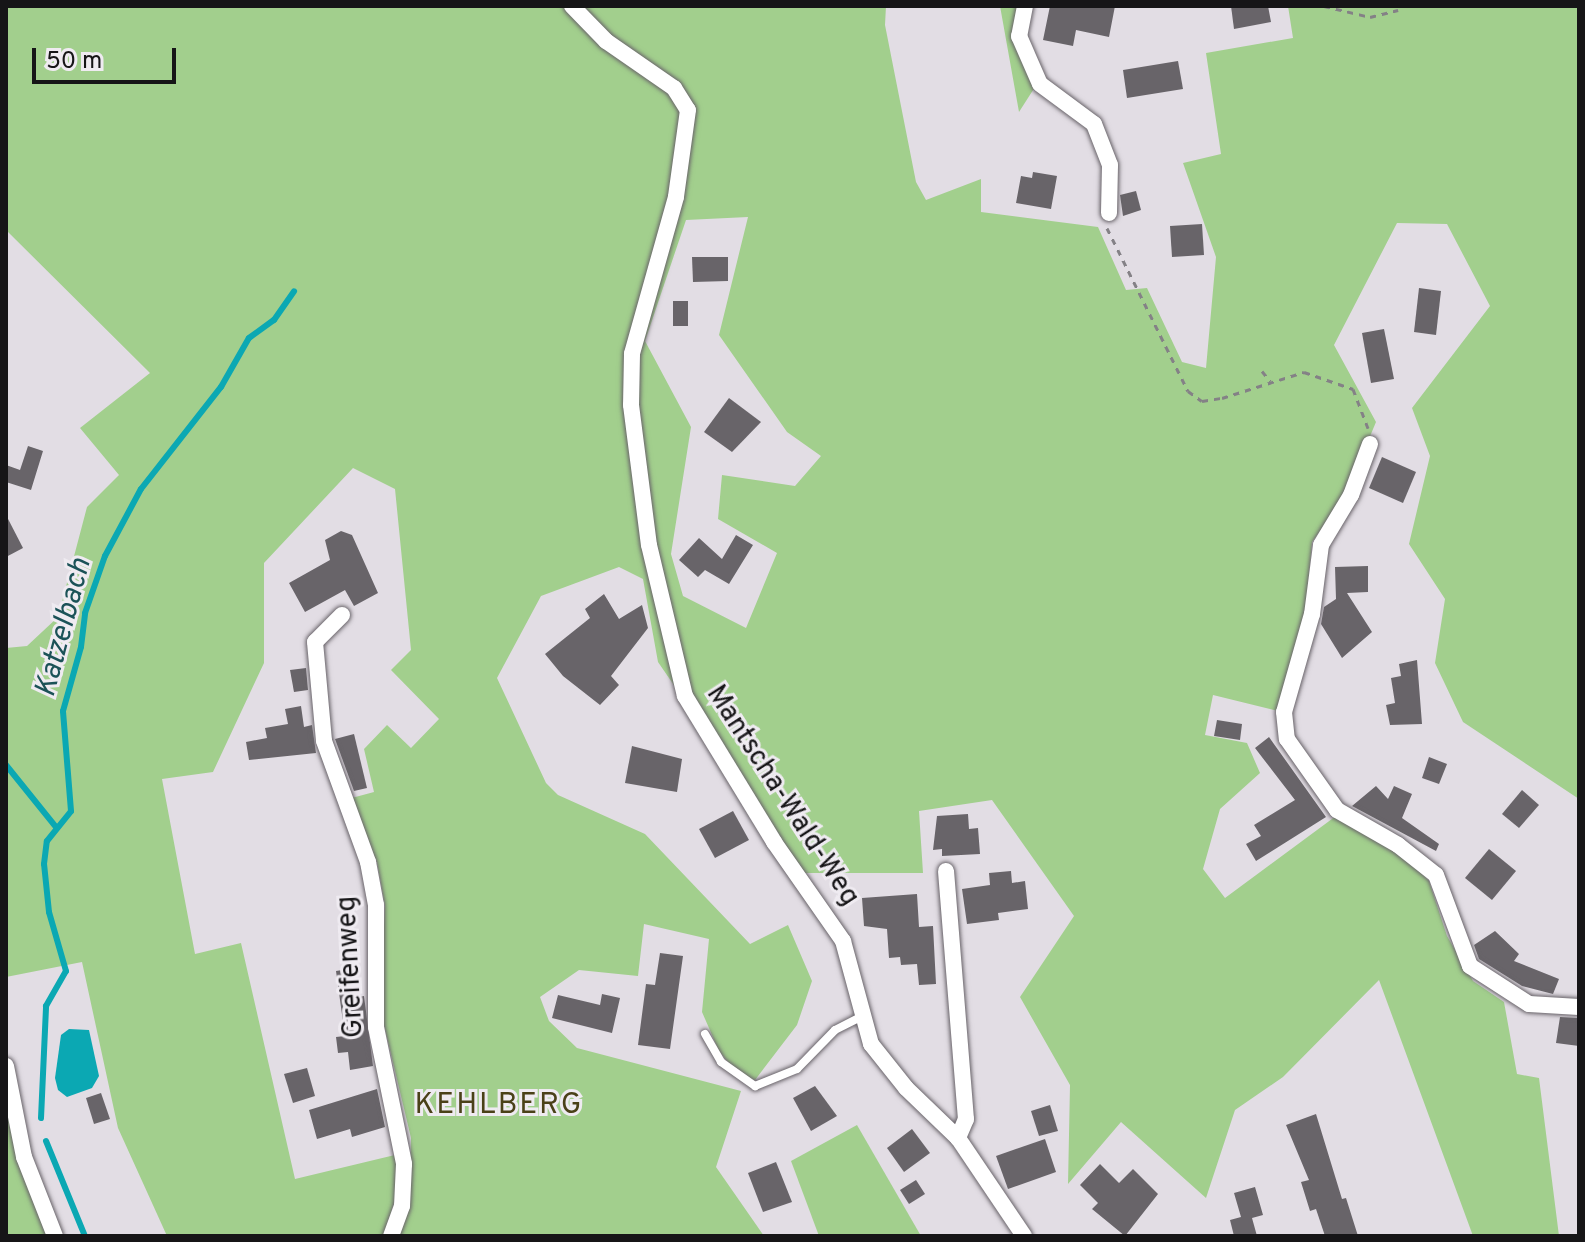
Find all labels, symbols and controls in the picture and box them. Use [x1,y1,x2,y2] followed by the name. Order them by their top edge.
[36,32,180,82] scale bar
[46,47,102,77] text: 50 m
[29,555,101,701] water label: Katzelbach
[698,679,866,913] street label: Mantscha-Wald-Weg
[331,895,371,1039] street label: Greifenweg
[415,1088,583,1124] district label: KEHLBERG

